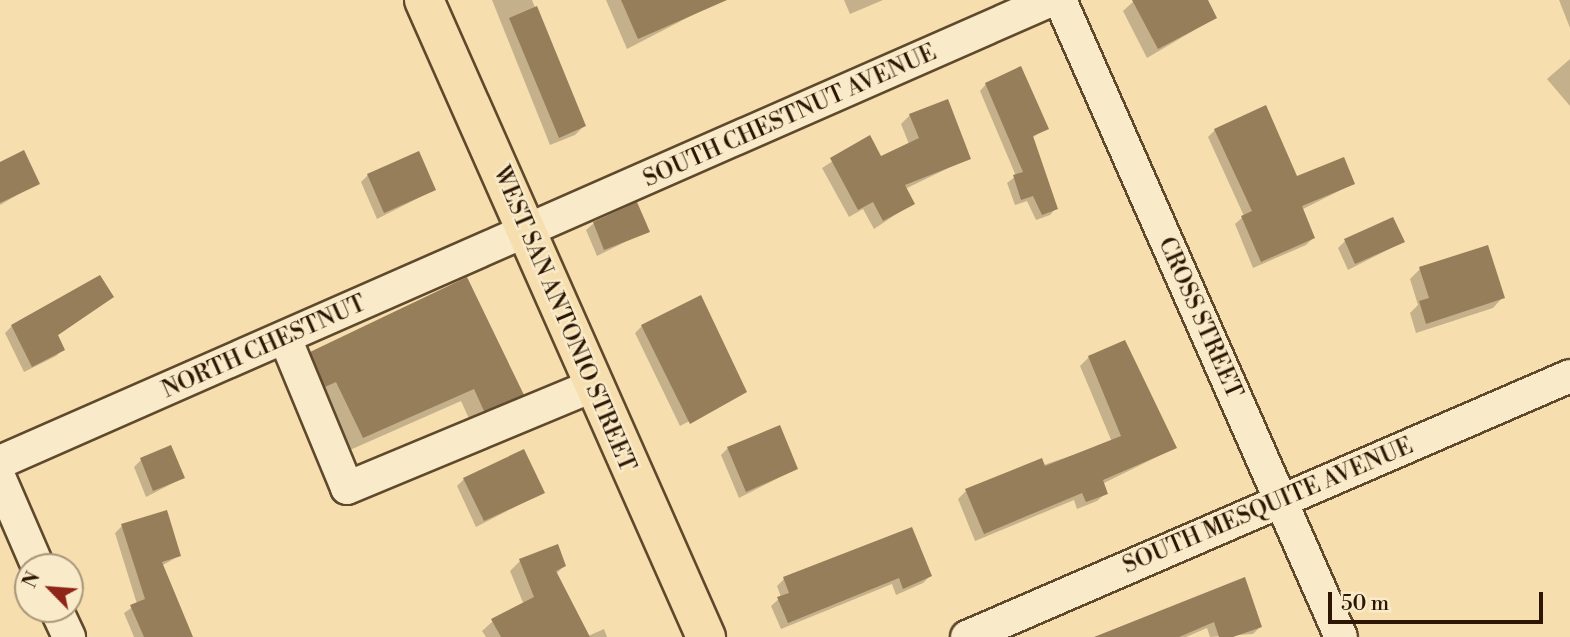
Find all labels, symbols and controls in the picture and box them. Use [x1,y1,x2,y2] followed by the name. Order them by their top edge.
[639,39,941,193] street label: SOUTH CHESTNUT AVENUE
[487,162,641,476] street label: WEST SAN ANTONIO STREET
[1152,233,1248,403] street label: CROSS STREET
[158,290,370,404] street label: NORTH CHESTNUT
[1119,432,1417,580] street label: SOUTH MESQUITE AVENUE
[14,553,84,623] north arrow
[18,568,46,592] text: N
[1332,578,1547,622] scale bar
[1341,591,1389,617] text: 50 m

